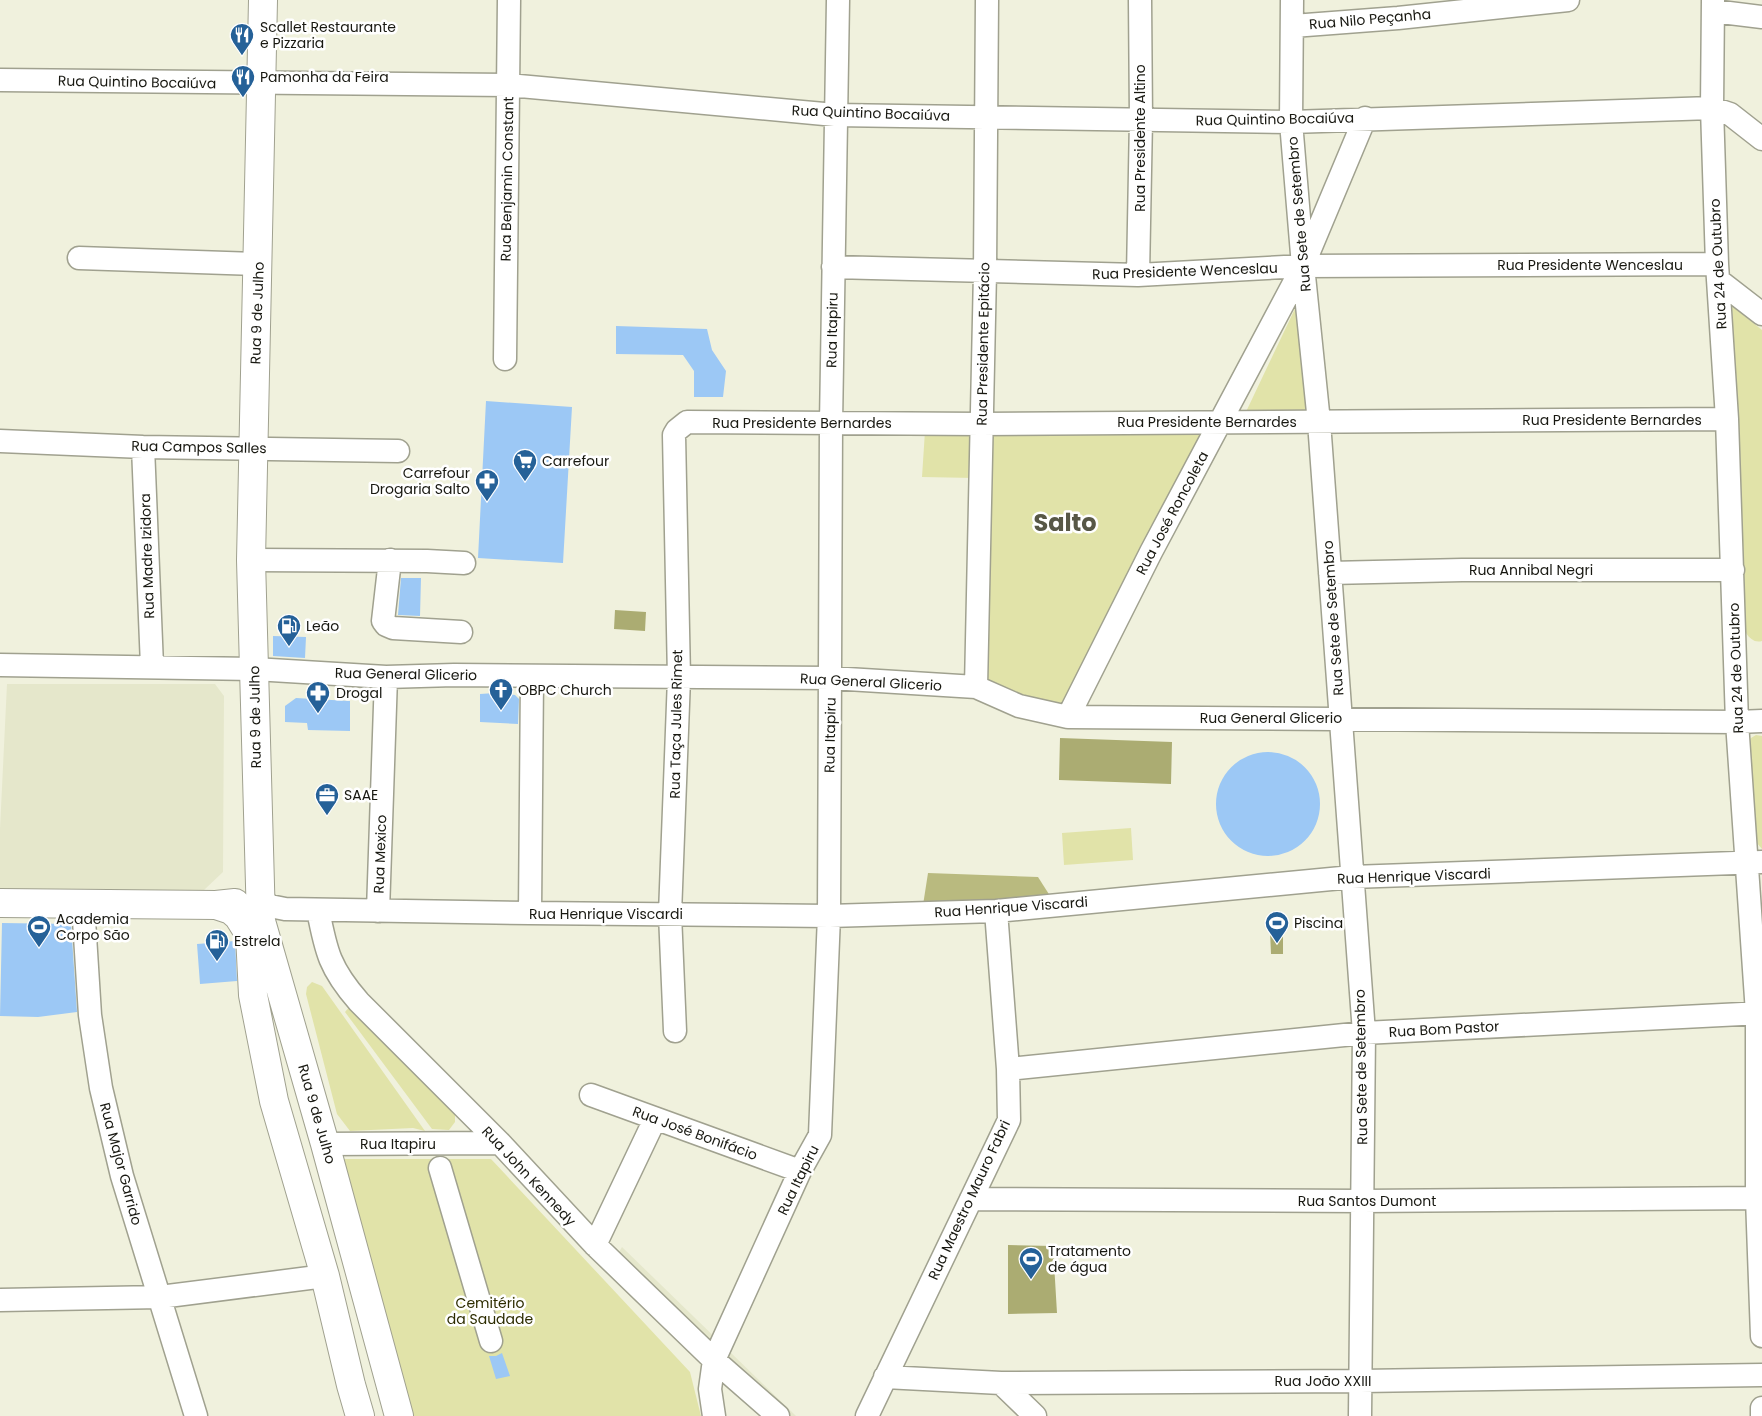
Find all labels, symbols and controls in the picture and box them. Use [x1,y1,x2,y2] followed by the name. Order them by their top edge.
[1308,4,1432,34] street label: Rua Nilo Peçanha
[260,17,396,53] place label: Scallet Restaurante e Pizzaria
[229,22,255,56] restaurant icon: Scallet Restaurante e Pizzaria
[230,64,256,98] restaurant icon: Pamonha da Feira
[1130,64,1150,212] street label: Rua Presidente Altino
[260,67,389,87] place label: Pamonha da Feira
[58,71,216,93] street label: Rua Quintino Bocaiúva
[496,96,518,262] street label: Rua Benjamin Constant
[791,100,951,126] street label: Rua Quintino Bocaiúva
[1196,108,1354,130] street label: Rua Quintino Bocaiúva
[1282,136,1316,292] street label: Rua Sete de Setembro
[1705,198,1731,330] street label: Rua 24 de Outubro
[1497,255,1683,275] street label: Rua Presidente Wenceslau
[1092,258,1278,284] street label: Rua Presidente Wenceslau
[245,261,269,365] street label: Rua 9 de Julho
[972,262,994,426] street label: Rua Presidente Epitácio
[821,292,843,368] street label: Rua Itapiru
[1522,410,1702,430] street label: Rua Presidente Bernardes
[1117,412,1297,432] street label: Rua Presidente Bernardes
[712,413,892,433] street label: Rua Presidente Bernardes
[131,436,267,458] street label: Rua Campos Salles
[512,448,538,482] supermarket icon: Carrefour
[1131,448,1213,578] street label: Rua José Roncoleta
[542,451,609,471] place label: Carrefour
[370,463,470,499] place label: Carrefour Drogaria Salto
[474,468,500,502] pharmacy icon: Carrefour Drogaria Salto
[135,493,159,619] street label: Rua Madre Izidora
[1033,506,1097,539] district label: Salto
[1318,540,1348,696] street label: Rua Sete de Setembro
[1469,560,1593,580] street label: Rua Annibal Negri
[1724,602,1748,734] street label: Rua 24 de Outubro
[276,613,302,647] fuel station icon: Leão
[306,616,339,636] place label: Leão
[665,649,687,799] street label: Rua Taça Jules Rimet
[335,663,477,685] street label: Rua General Glicerio
[244,665,266,769] street label: Rua 9 de Julho
[799,668,943,696] street label: Rua General Glicerio
[488,677,514,711] church icon: OBPC Church
[305,680,331,714] pharmacy icon: Drogal
[518,680,612,700] place label: OBPC Church
[336,683,382,703] place label: Drogal
[819,697,841,773] street label: Rua Itapiru
[1200,708,1342,728] street label: Rua General Glicerio
[314,782,340,816] office icon: SAAE
[344,785,378,805] place label: SAAE
[369,814,391,894] street label: Rua Mexico
[1337,863,1491,889] street label: Rua Henrique Viscardi
[934,892,1088,922] street label: Rua Henrique Viscardi
[529,904,683,924] street label: Rua Henrique Viscardi
[56,909,130,945] place label: Academia Corpo São
[1264,910,1290,944] sports icon: Piscina
[1294,913,1343,933] place label: Piscina
[26,914,52,948] sports icon: Academia Corpo São
[204,928,230,962] fuel station icon: Estrela
[234,931,280,951] place label: Estrela
[1350,989,1372,1145] street label: Rua Sete de Setembro
[1388,1016,1500,1042] street label: Rua Bom Pastor
[293,1062,341,1166] street label: Rua 9 de Julho
[95,1100,147,1228] street label: Rua Major Garrido
[630,1101,760,1165] street label: Rua José Bonifácio
[923,1117,1015,1283] street label: Rua Maestro Mauro Fabri
[477,1122,581,1230] street label: Rua John Kennedy
[360,1134,436,1154] street label: Rua Itapiru
[772,1142,824,1218] street label: Rua Itapiru
[1298,1191,1436,1211] street label: Rua Santos Dumont
[1048,1241,1131,1277] place label: Tratamento de água
[1018,1246,1044,1280] sports icon: Tratamento de água
[447,1293,534,1329] park label: Cemitério da Saudade
[1275,1371,1371,1391] street label: Rua João XXIII

